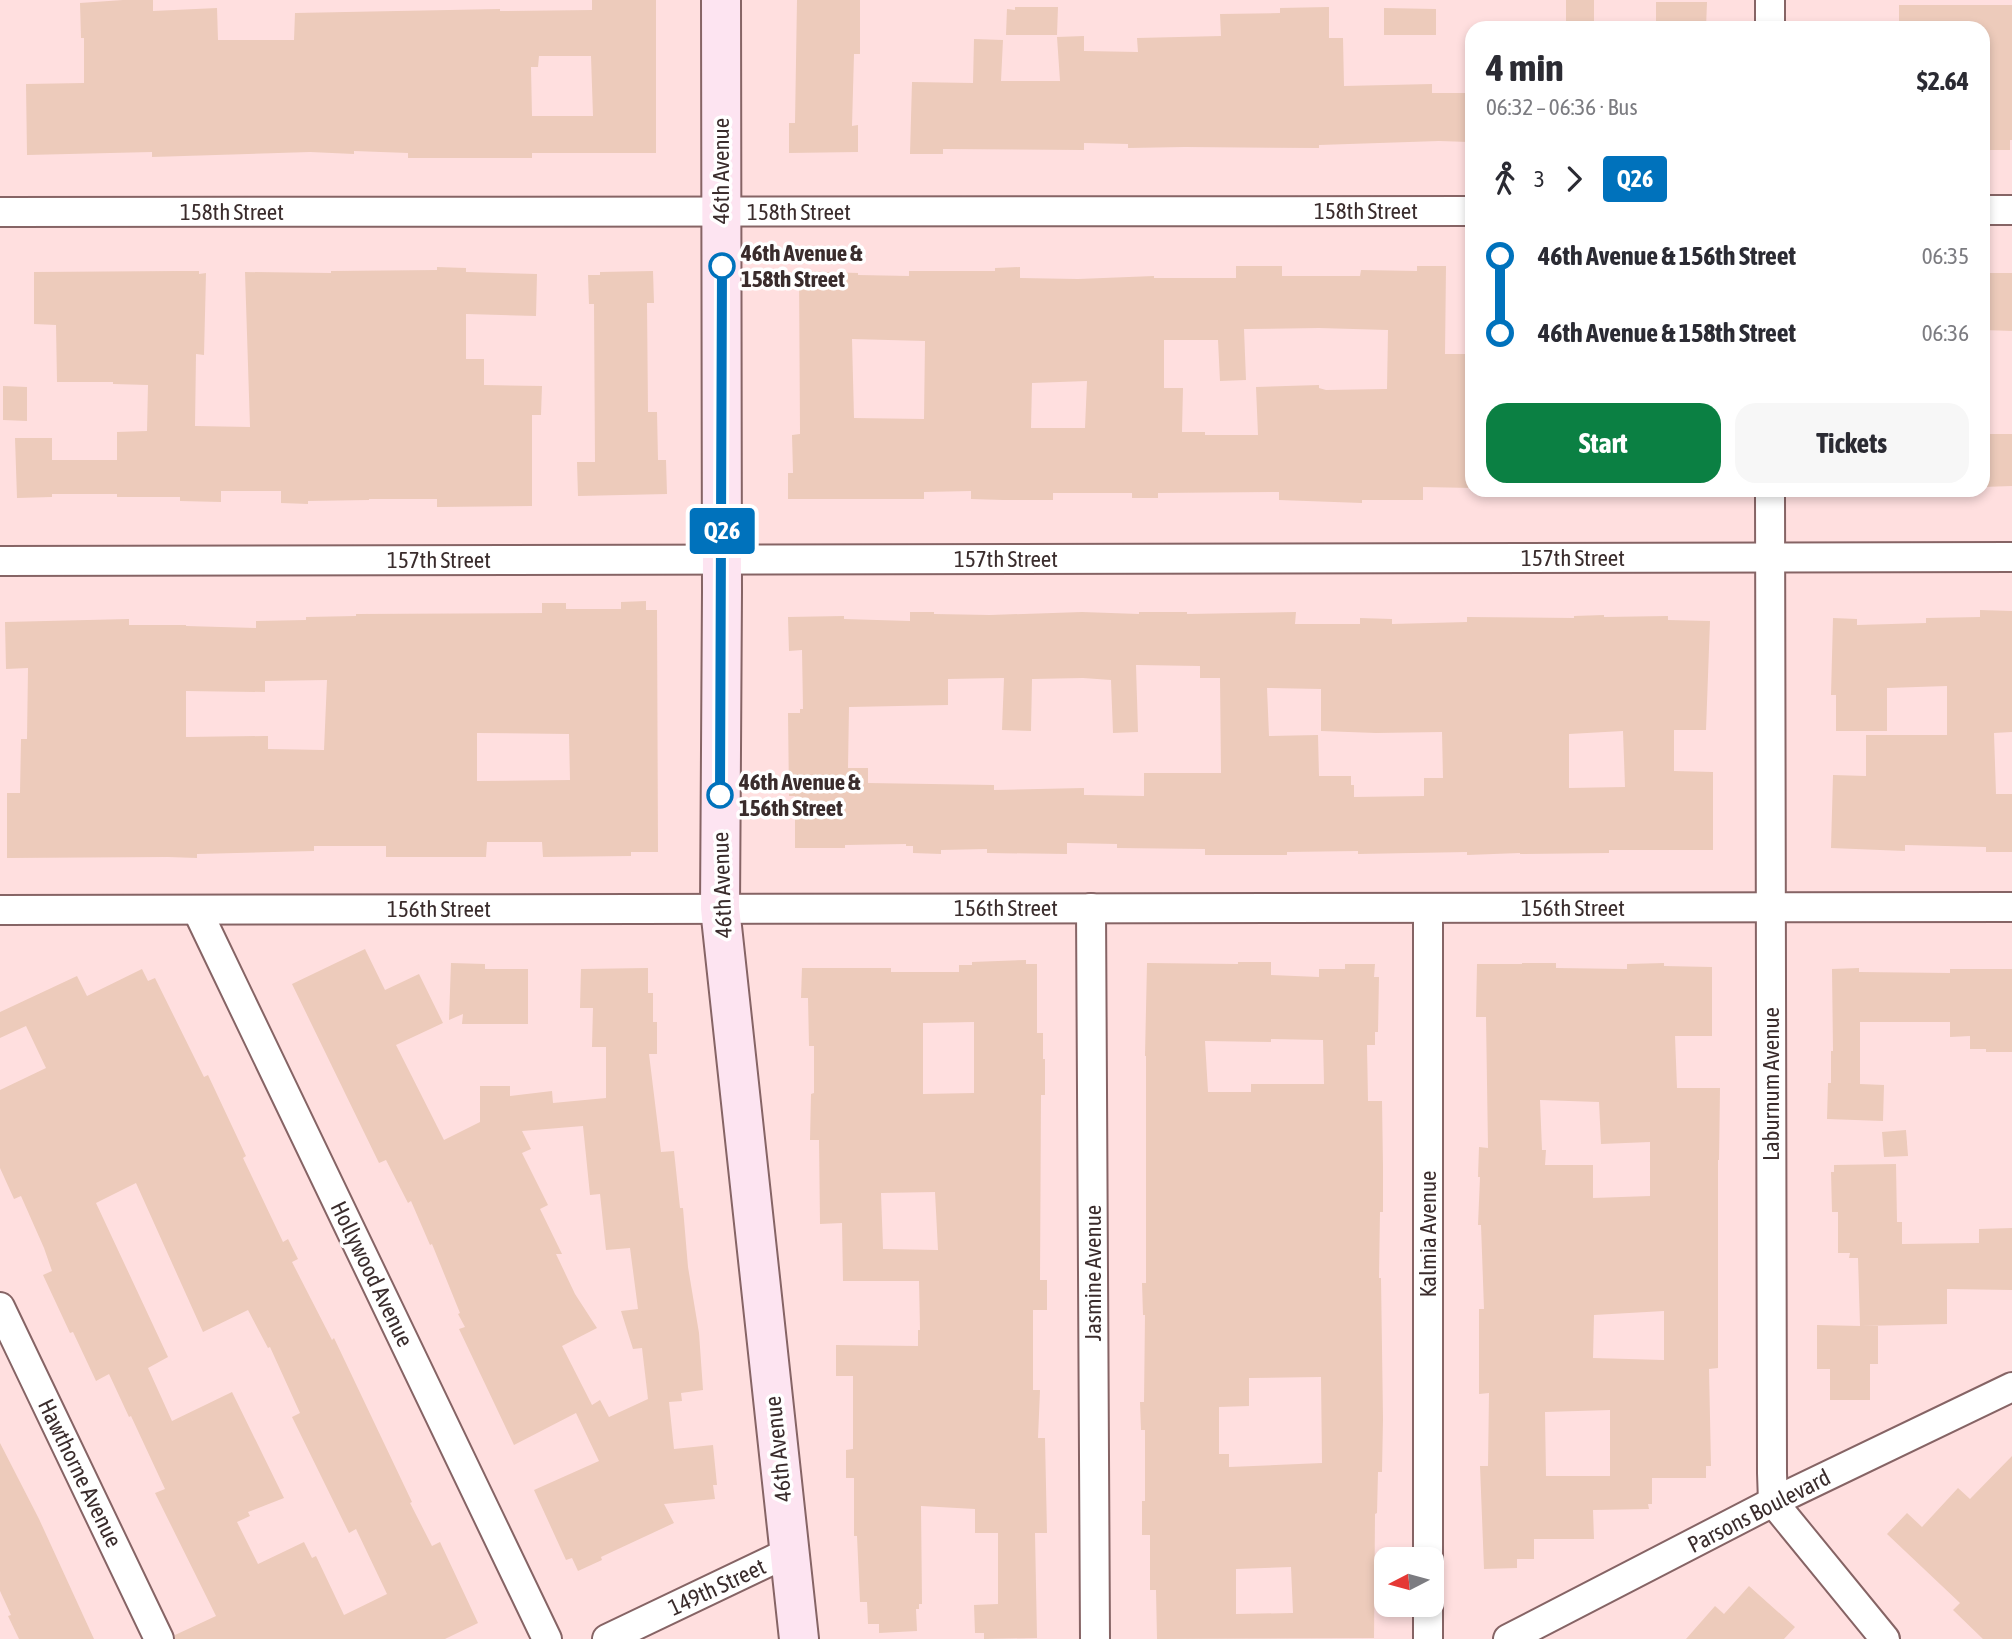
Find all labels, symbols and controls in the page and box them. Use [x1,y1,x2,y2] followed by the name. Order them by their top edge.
[1486,46,1564,89] text: 4 min
[1917,66,1969,96] text: $2.64
[1486,94,1638,120] text: 06:32 – 06:36 · Bus
[708,118,734,224] street label: 46th Avenue
[1486,160,1524,198] icon: walk
[1555,160,1593,198] icon: forward
[1617,165,1653,192] text: Q26
[1534,166,1545,192] text: 3
[1314,198,1418,224] street label: 158th Street
[180,199,284,225] street label: 158th Street
[747,199,851,225] street label: 158th Street
[740,240,863,292] place label: 46th Avenue & 158th Street
[1538,241,1796,271] text: 46th Avenue & 156th Street
[1922,243,1969,269] text: 06:35
[709,253,735,279] marker: 46th Avenue & 158th Street
[1538,318,1796,348] text: 46th Avenue & 158th Street
[1922,320,1969,346] text: 06:36
[1486,403,1721,483] button: Start
[1735,403,1969,483] button: Tickets
[682,508,762,554] line badge: Q26
[704,517,740,544] text: Q26
[1521,545,1625,571] street label: 157th Street
[954,546,1058,572] street label: 157th Street
[387,547,491,573] street label: 157th Street
[738,769,861,821] place label: 46th Avenue & 156th Street
[707,782,733,808] marker: 46th Avenue & 156th Street
[707,831,737,939] street label: 46th Avenue
[954,895,1058,921] street label: 156th Street
[1521,895,1625,921] street label: 156th Street
[387,896,491,922] street label: 156th Street
[1758,1007,1784,1161] street label: Laburnum Avenue
[1415,1171,1441,1297] street label: Kalmia Avenue
[326,1197,418,1351] street label: Hollywood Avenue
[1080,1205,1106,1341] street label: Jasmine Avenue
[33,1395,127,1551] street label: Hawthorne Avenue
[760,1395,796,1503] street label: 46th Avenue
[1684,1464,1834,1558] street label: Parsons Boulevard
[1374,1547,1444,1617] north arrow
[1374,1547,1444,1617] map controls
[664,1553,770,1621] street label: 149th Street

